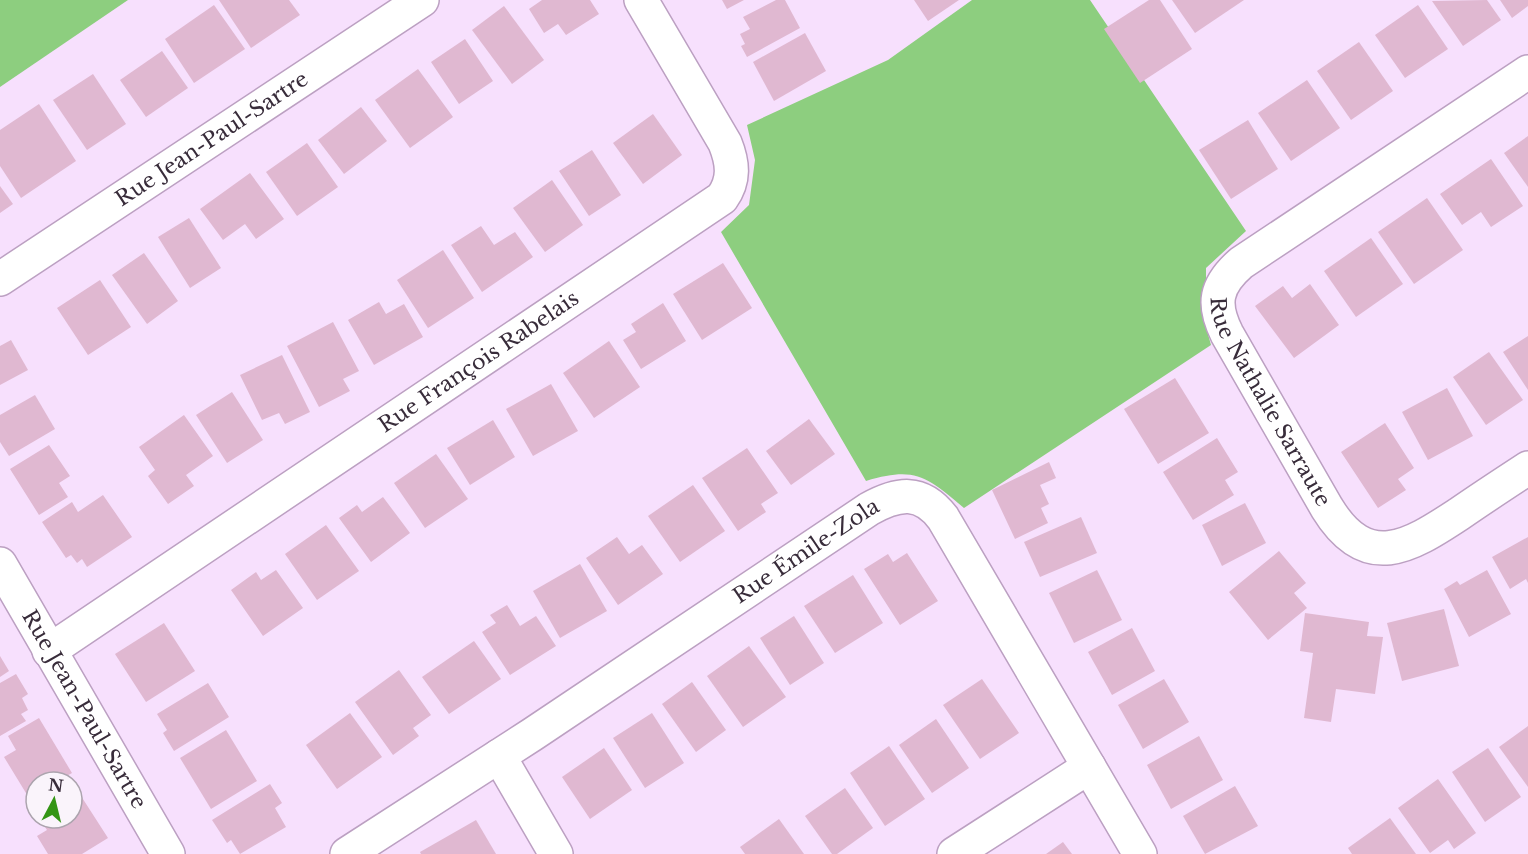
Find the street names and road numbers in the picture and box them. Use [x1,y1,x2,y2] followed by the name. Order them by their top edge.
[111,66,313,212] street label: Rue Jean-Paul-Sartre
[374,285,584,438] street label: Rue François Rabelais
[1205,296,1336,511] street label: Rue Nathalie Sarraute
[728,493,884,609] street label: Rue Émile-Zola
[16,605,152,814] street label: Rue Jean-Paul-Sartre

